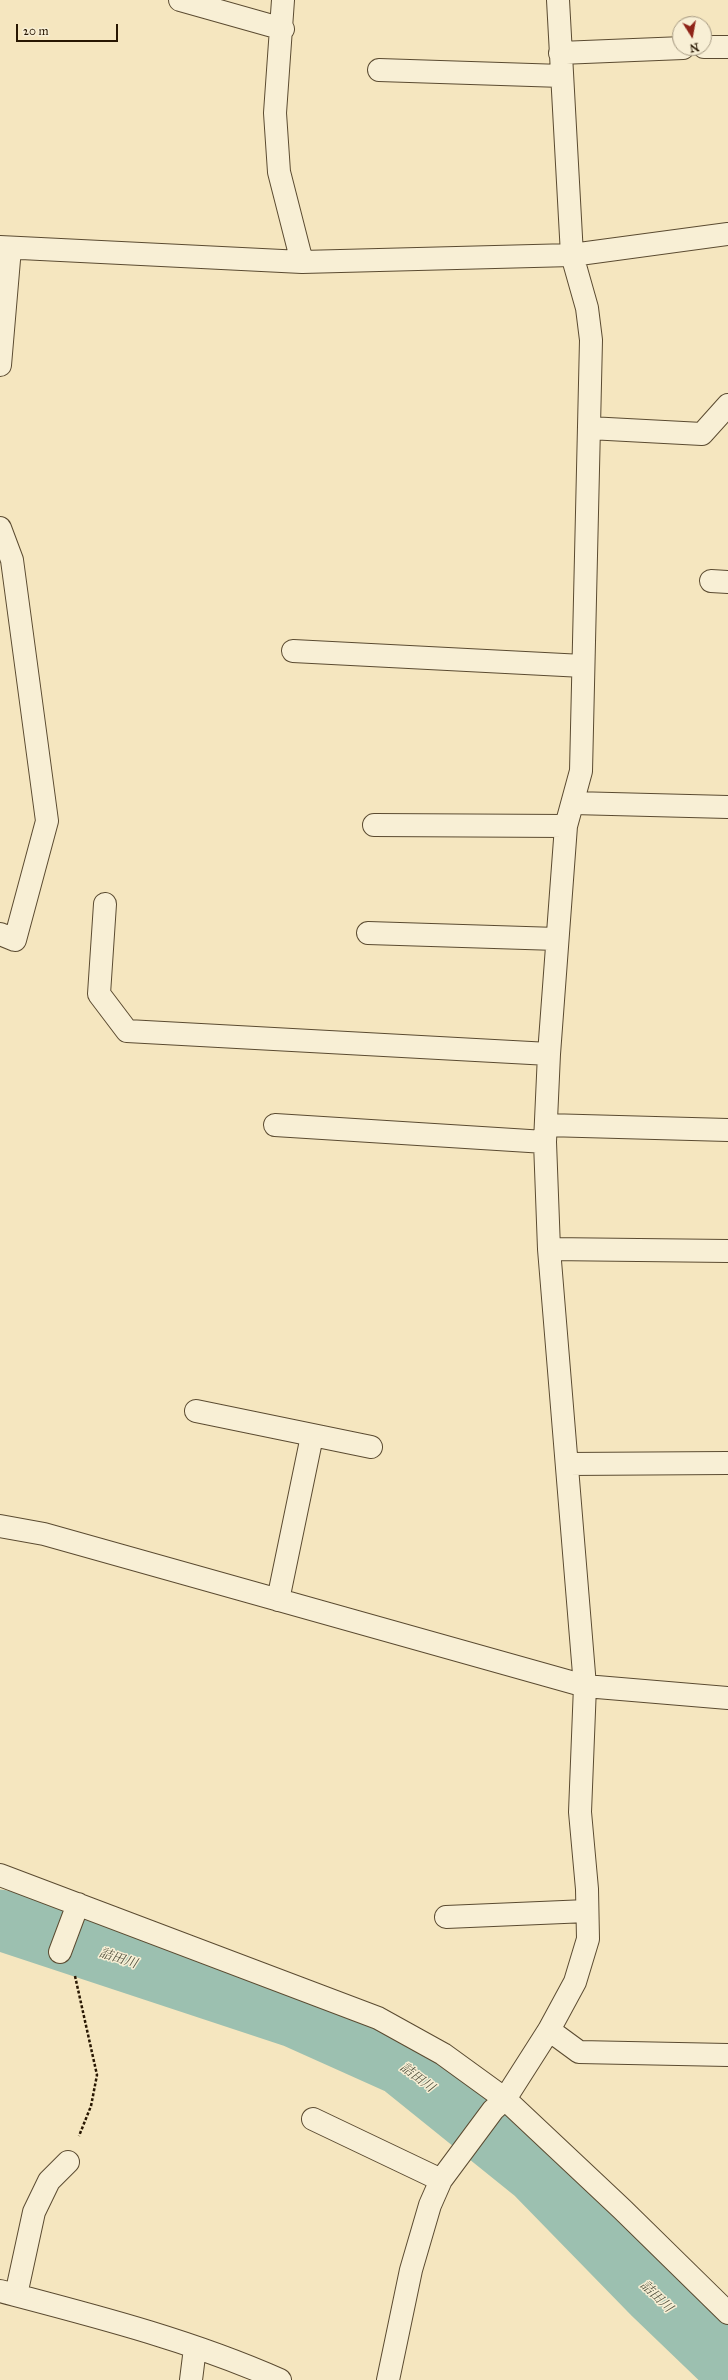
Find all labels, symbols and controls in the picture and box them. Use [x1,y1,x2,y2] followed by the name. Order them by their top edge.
[18,16,120,42] scale bar
[672,16,712,56] north arrow
[23,24,49,38] text: 20 m
[688,40,700,55] text: N
[97,1946,139,1972] water label: 詰田川
[397,2060,437,2096] water label: 詰田川
[637,2278,675,2316] water label: 詰田川

